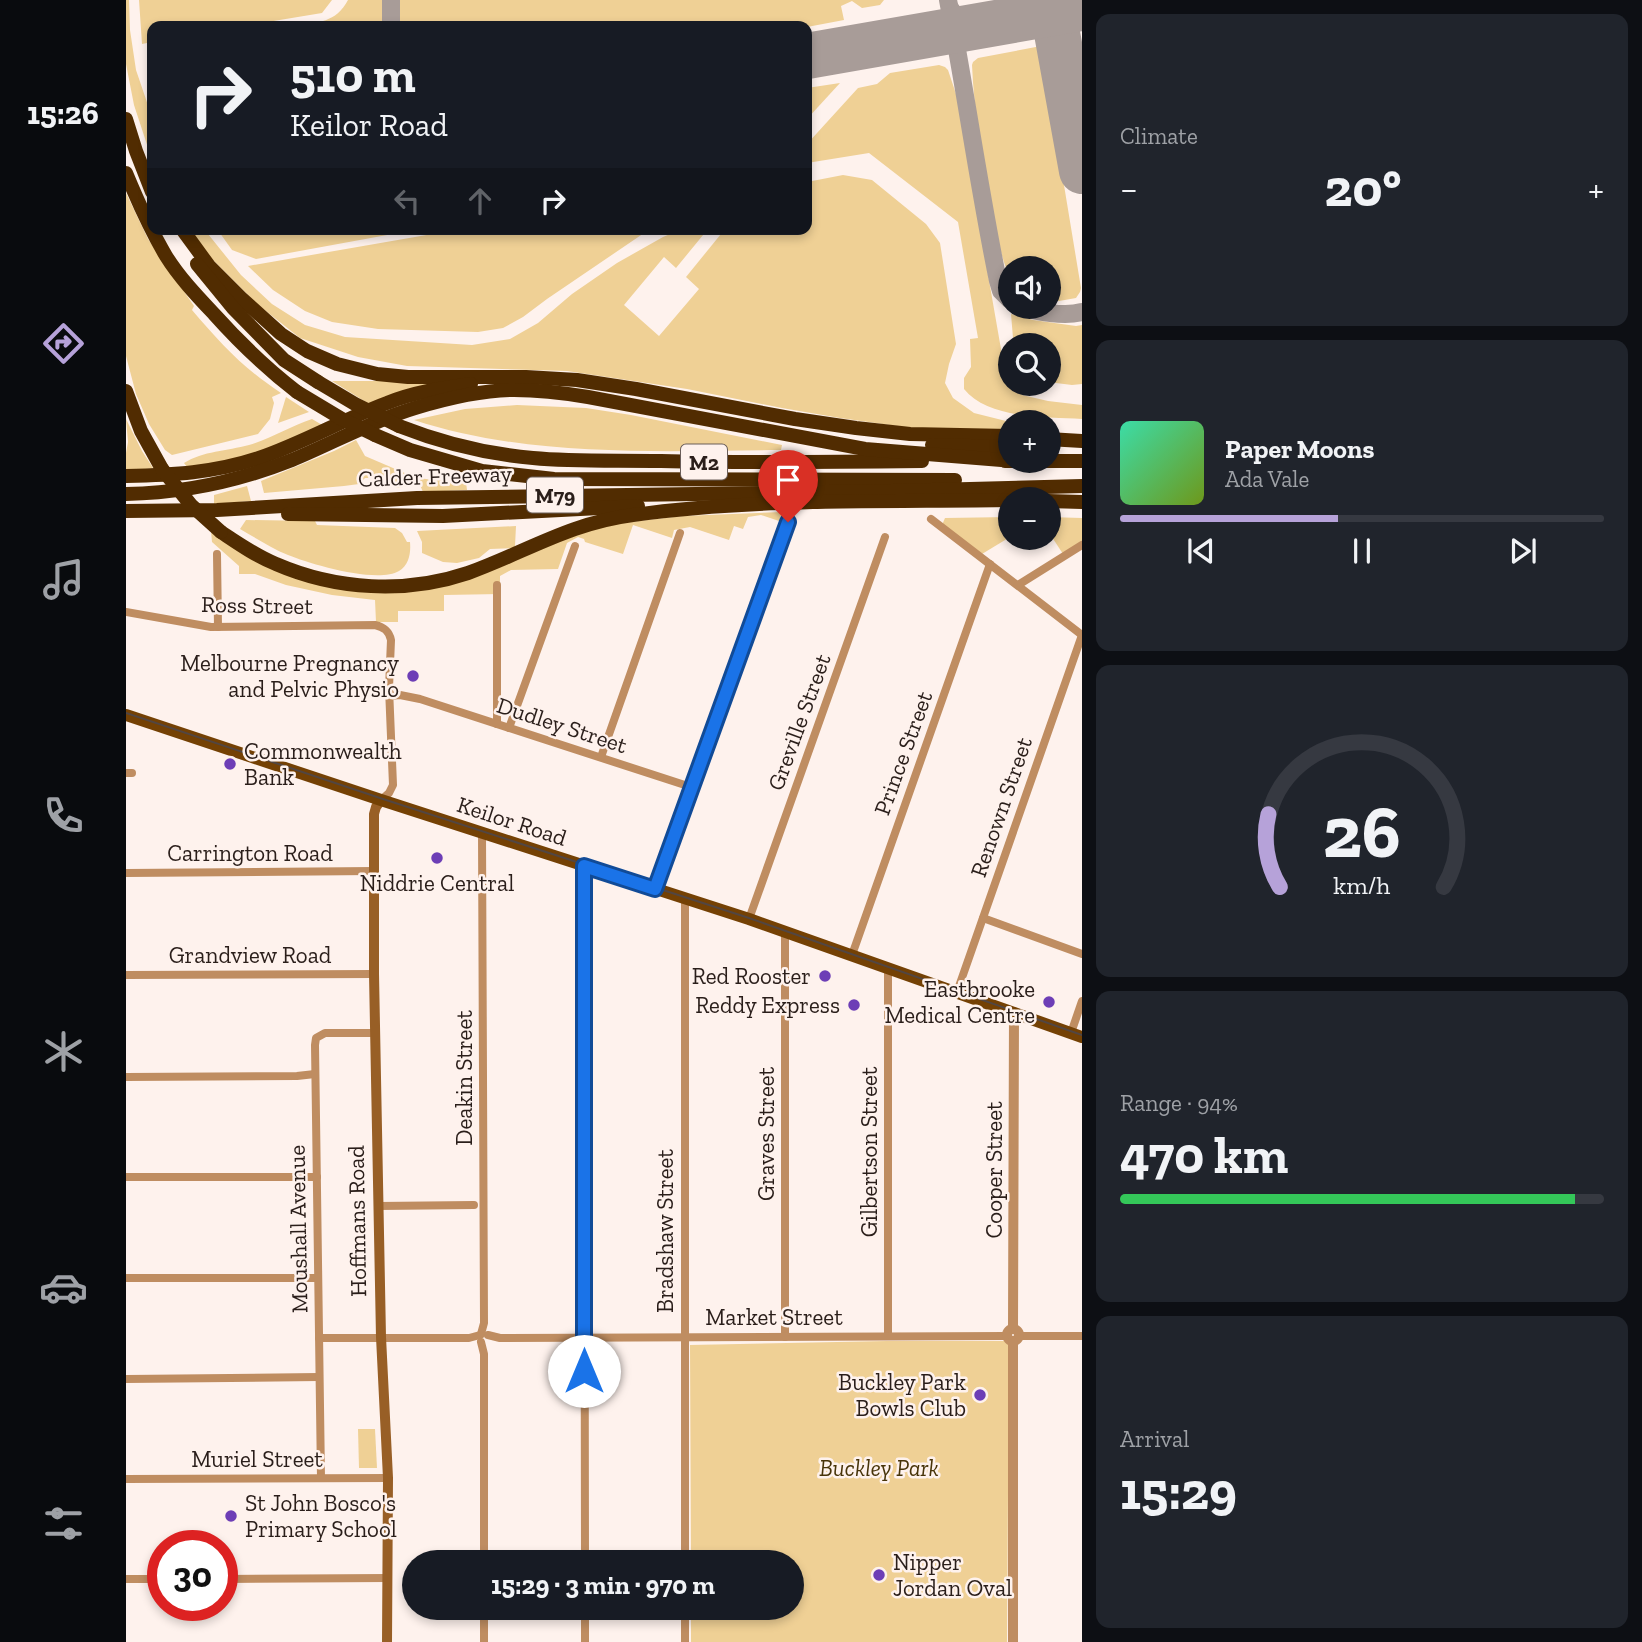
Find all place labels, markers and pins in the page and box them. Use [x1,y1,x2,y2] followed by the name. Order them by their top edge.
[758,450,818,522] pin
[180,649,399,703] place label: Melbourne Pregnancy and Pelvic Physio
[405,668,421,684] marker: Melbourne Pregnancy and Pelvic Physio
[244,737,402,791] place label: Commonwealth Bank
[222,756,238,772] marker: Commonwealth Bank
[429,850,445,866] marker: Niddrie Central
[360,869,514,897] place label: Niddrie Central
[692,962,811,990] place label: Red Rooster
[817,968,833,984] marker: Red Rooster
[884,975,1035,1029] place label: Eastbrooke Medical Centre
[695,991,840,1019] place label: Reddy Express
[1041,994,1057,1010] marker: Eastbrooke Medical Centre
[846,997,862,1013] marker: Reddy Express
[838,1368,966,1422] place label: Buckley Park Bowls Club
[972,1387,988,1403] marker: Buckley Park Bowls Club
[245,1489,397,1543] place label: St John Bosco's Primary School
[223,1508,239,1524] marker: St John Bosco's Primary School
[893,1548,1012,1602] place label: Nipper Jordan Oval
[871,1567,887,1583] marker: Nipper Jordan Oval

